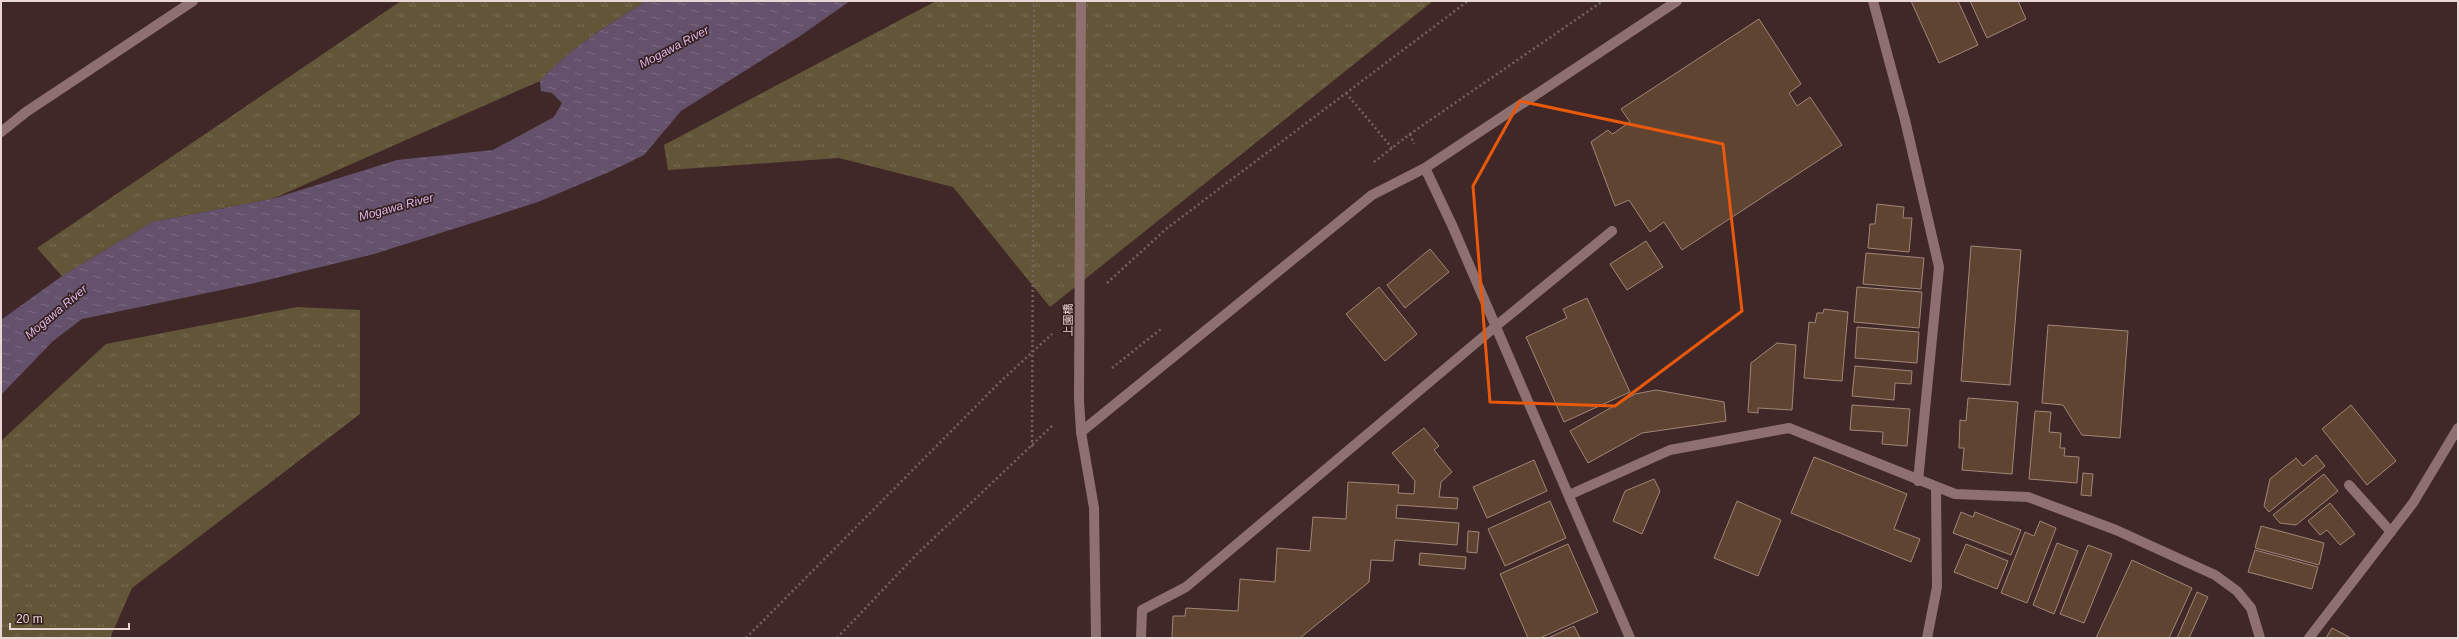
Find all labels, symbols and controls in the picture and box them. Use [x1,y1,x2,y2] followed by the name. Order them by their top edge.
[637,22,712,71] water label: Mogawa River
[357,190,436,224] water label: Mogawa River
[22,281,91,342] water label: Mogawa River
[1062,304,1074,337] street label: 上園橋
[10,605,129,631] scale bar
[16,612,43,626] text: 20 m

